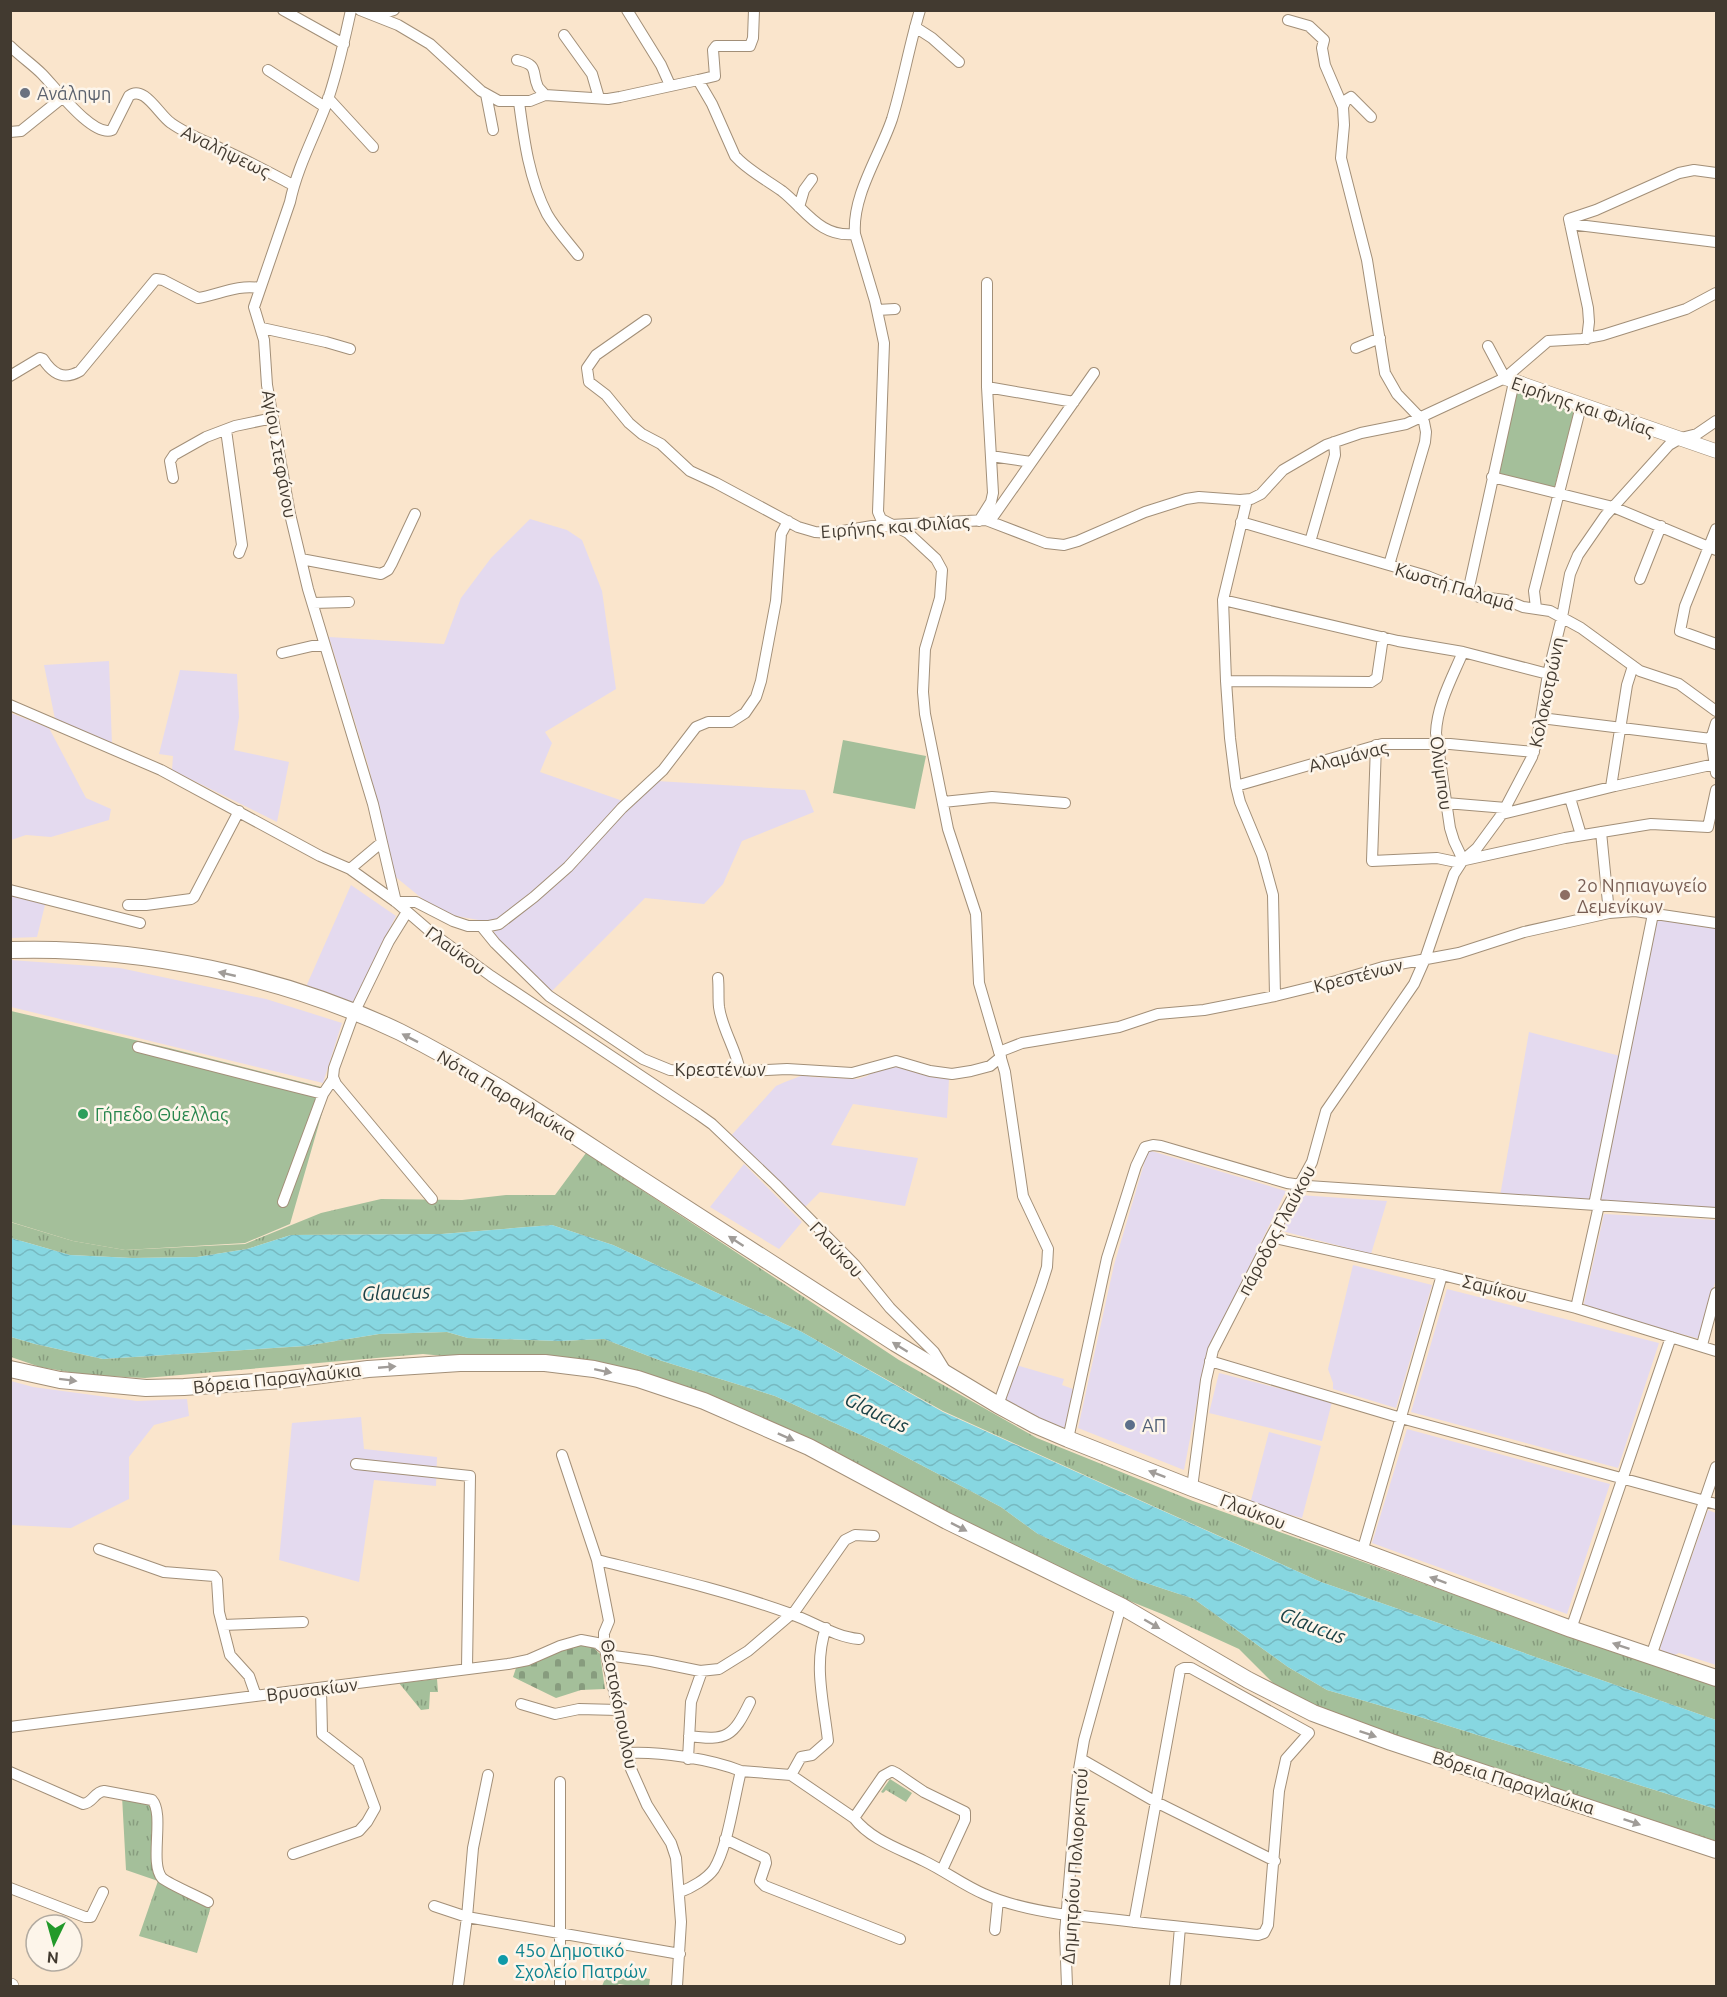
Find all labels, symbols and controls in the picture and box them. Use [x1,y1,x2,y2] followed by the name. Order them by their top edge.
[37,83,111,103] place label: Ανάληψη
[18,86,32,100] marker: Ανάληψη
[178,121,274,182] street label: Αναλήψεως
[1509,372,1657,441] street label: Ειρήνης και Φιλίας
[259,388,301,520] street label: Αγίου Στεφάνου
[820,511,970,542] street label: Ειρήνης και Φιλίας
[1393,558,1517,614] street label: Κωστή Παλαμά
[1525,635,1567,749] street label: Κολοκοτρώνη
[1427,735,1457,811] street label: Ολύμπου
[1306,737,1390,776] street label: Αλαμάνας
[1577,875,1707,916] place label: 2ο Νηπιαγωγείο Δεμενίκων
[1558,888,1572,902] marker: 2ο Νηπιαγωγείο Δεμενίκων
[422,922,490,978] street label: Γλαύκου
[1311,954,1405,996] street label: Κρεστένων
[218,968,236,978] one-way arrow
[402,1033,419,1043] one-way arrow
[434,1046,580,1145] street label: Νότια Παραγλαύκια
[674,1059,766,1079] street label: Κρεστένων
[95,1104,228,1125] place label: Γήπεδο Θύελλας
[76,1107,90,1121] marker: Γήπεδο Θύελλας
[1233,1162,1320,1299] street label: πάροδος Γλαύκου
[806,1217,868,1281] street label: Γλαύκου
[728,1236,744,1247] one-way arrow
[1461,1270,1529,1306] street label: Σαμίκου
[361,1279,431,1305] water label: Glaucus
[892,1341,908,1352] one-way arrow
[192,1359,362,1397] street label: Βόρεια Παραγλαύκια
[378,1362,397,1372] one-way arrow
[594,1367,612,1377] one-way arrow
[58,1376,77,1385] one-way arrow
[841,1387,913,1438] water label: Glaucus
[1142,1415,1166,1435] place label: ΑΠ
[1123,1418,1137,1432] marker: ΑΠ
[778,1432,795,1441] one-way arrow
[1148,1469,1166,1479] one-way arrow
[1217,1489,1289,1533] street label: Γλαύκου
[951,1522,968,1532] one-way arrow
[1429,1574,1447,1584] one-way arrow
[1277,1602,1350,1648] water label: Glaucus
[1144,1619,1161,1629] one-way arrow
[598,1637,642,1771] street label: Θεοτοκόπουλου
[1612,1641,1630,1651] one-way arrow
[265,1673,359,1705] street label: Βρυσακίων
[1359,1729,1377,1739] one-way arrow
[1431,1746,1598,1818] street label: Βόρεια Παραγλαύκια
[1057,1767,1091,1965] street label: Δημητρίου Πολιορκητού
[1623,1817,1641,1827] one-way arrow
[24,1913,84,1973] north arrow
[515,1940,647,1981] place label: 45ο Δημοτικό Σχολείο Πατρών
[46,1948,59,1967] text: N
[496,1953,510,1967] marker: 45ο Δημοτικό Σχολείο Πατρών

